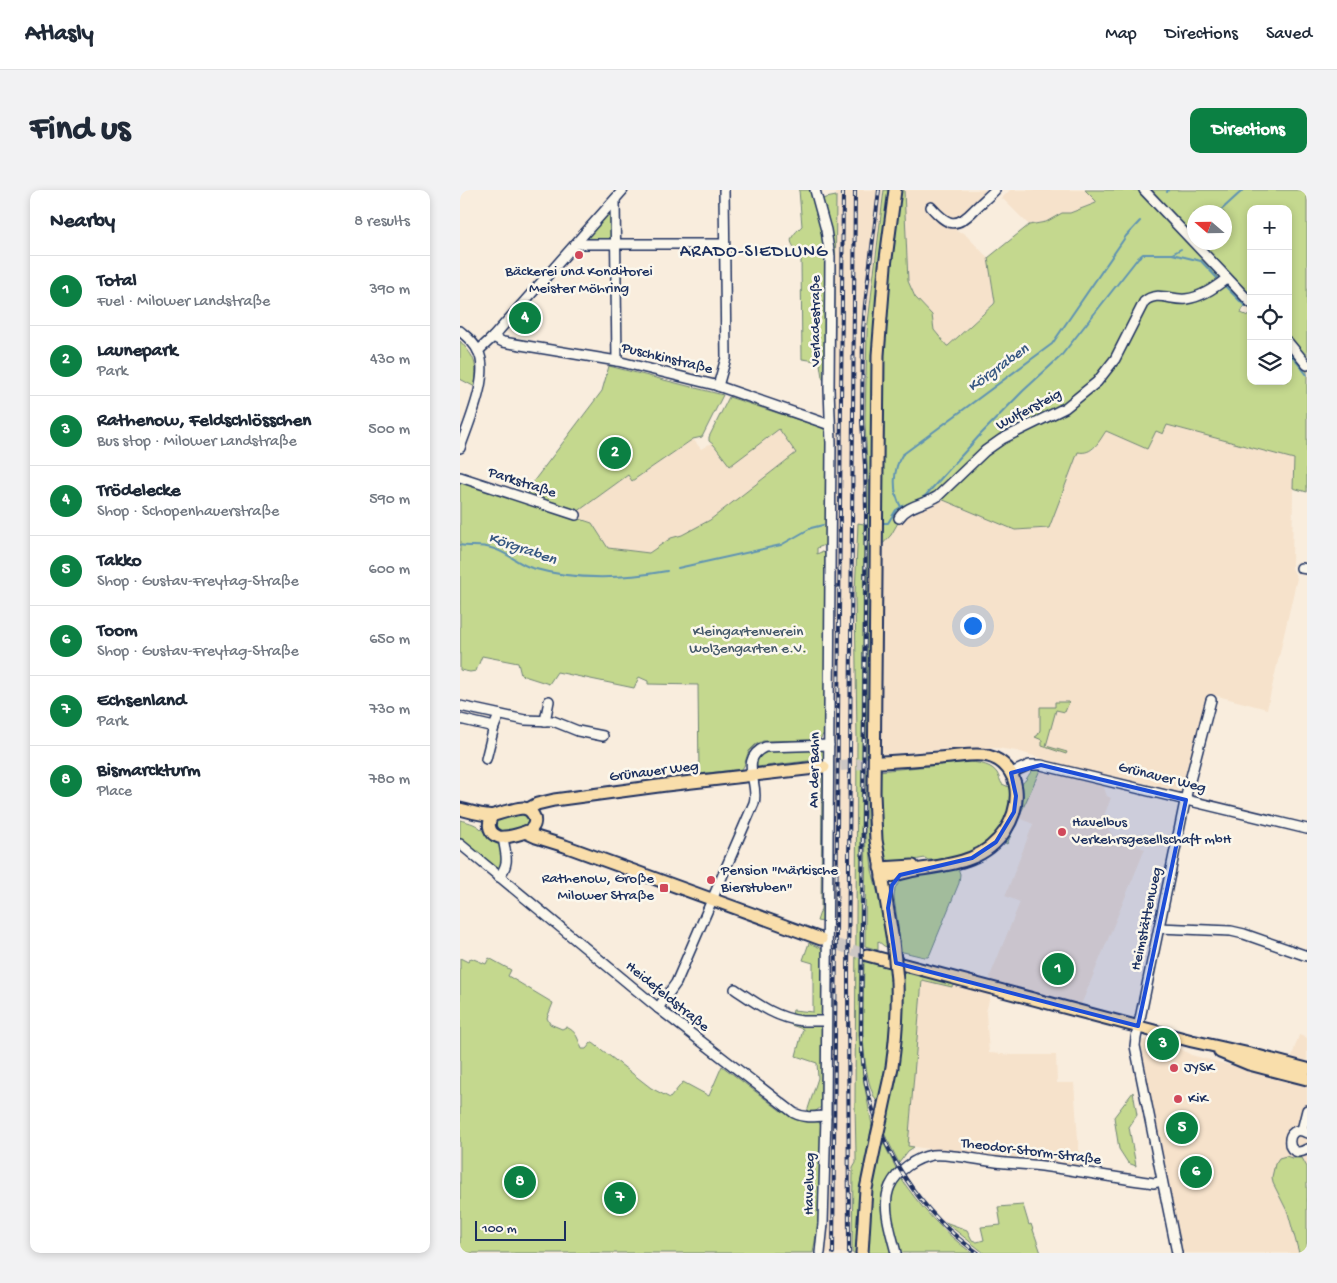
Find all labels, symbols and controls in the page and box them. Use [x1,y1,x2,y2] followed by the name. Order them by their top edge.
[25,20,94,49] text: Atlasly
[1105,24,1137,45] text: Map
[1165,24,1238,45] text: Directions
[1266,24,1312,45] text: Saved
[1190,108,1307,153] button: Directions
[30,110,130,151] text: Find us
[1187,205,1232,250] north arrow
[1247,205,1292,385] map controls
[1247,205,1292,250] button: +
[50,210,115,235] text: Nearby
[354,213,410,232] text: 8 results
[680,242,828,263] district label: ARADO-SIEDLUNG
[573,249,585,261] marker: Bäckerei und Konditorei Meister Möhring
[1247,250,1292,295] button: −
[504,263,653,298] place label: Bäckerei und Konditorei Meister Möhring
[97,270,137,293] text: Total
[807,275,825,368] street label: Verladestraße
[63,281,69,300] text: 1
[369,281,410,300] text: 390 m
[97,293,270,312] text: Fuel · Milower Landstraße
[1247,295,1292,340] button: locate
[509,299,541,337] pin: 4
[619,339,715,379] street label: Puschkinstraße
[97,340,177,363] text: Launepark
[965,340,1034,397] water label: Körgraben
[1247,340,1292,385] button: layers
[62,351,70,370] text: 2
[370,351,410,370] text: 430 m
[97,363,128,382] text: Park
[993,385,1065,435] street label: Wulfersteig
[97,410,311,433] text: Rathenow, Feldschlösschen
[62,421,70,440] text: 3
[368,421,410,440] text: 500 m
[97,433,297,452] text: Bus stop · Milower Landstraße
[599,434,631,472] pin: 2
[485,463,559,503] street label: Parkstraße
[97,480,181,503] text: Trödelecke
[62,491,70,510] text: 4
[369,491,410,510] text: 590 m
[97,503,279,522] text: Shop · Schopenhauerstraße
[485,530,559,571] water label: Körgraben
[97,550,142,573] text: Takko
[62,561,70,580] text: 5
[369,561,410,580] text: 600 m
[97,573,299,592] text: Shop · Gustav-Freytag-Straße
[960,613,986,639] your location
[97,620,138,643] text: Toom
[689,623,807,658] park label: Kleingartenverein Wolzengarten e.V.
[62,631,70,650] text: 6
[369,631,410,650] text: 650 m
[97,643,299,662] text: Shop · Gustav-Freytag-Straße
[97,690,186,713] text: Echsenland
[62,701,70,720] text: 7
[369,701,410,720] text: 730 m
[97,713,128,732] text: Park
[805,732,825,808] street label: An der Bahn
[608,758,700,786] street label: Grünauer Weg
[1116,758,1208,798] street label: Grünauer Weg
[97,760,200,783] text: Bismarckturm
[62,771,70,790] text: 8
[369,771,410,790] text: 780 m
[97,783,132,802] text: Place
[1071,814,1232,849] place label: Havelbus Verkehrsgesellschaft mbH
[1056,826,1068,838] marker: Havelbus Verkehrsgesellschaft mbH
[720,862,838,897] place label: Pension "Märkische Bierstuben"
[1127,866,1167,972] street label: Heimstättenweg
[542,870,654,905] place label: Rathenow, Große Milower Straße
[705,874,717,886] marker: Pension "Märkische Bierstuben"
[658,882,670,894] marker: Rathenow, Große Milower Straße
[1042,950,1074,988] pin: 1
[621,958,713,1036] street label: Heidefeldstraße
[1147,1025,1179,1063] pin: 3
[1184,1059,1216,1077] place label: JYSK
[1168,1062,1180,1074] marker: JYSK
[1188,1090,1210,1108] place label: KiK
[1172,1093,1184,1105] marker: KiK
[1166,1109,1198,1147] pin: 5
[959,1134,1102,1170] street label: Theodor-Storm-Straße
[800,1153,820,1215] street label: Havelweg
[1180,1153,1212,1191] pin: 6
[504,1163,536,1201] pin: 8
[604,1179,636,1217] pin: 7
[475,1218,566,1241] scale bar
[482,1221,517,1238] text: 100 m

